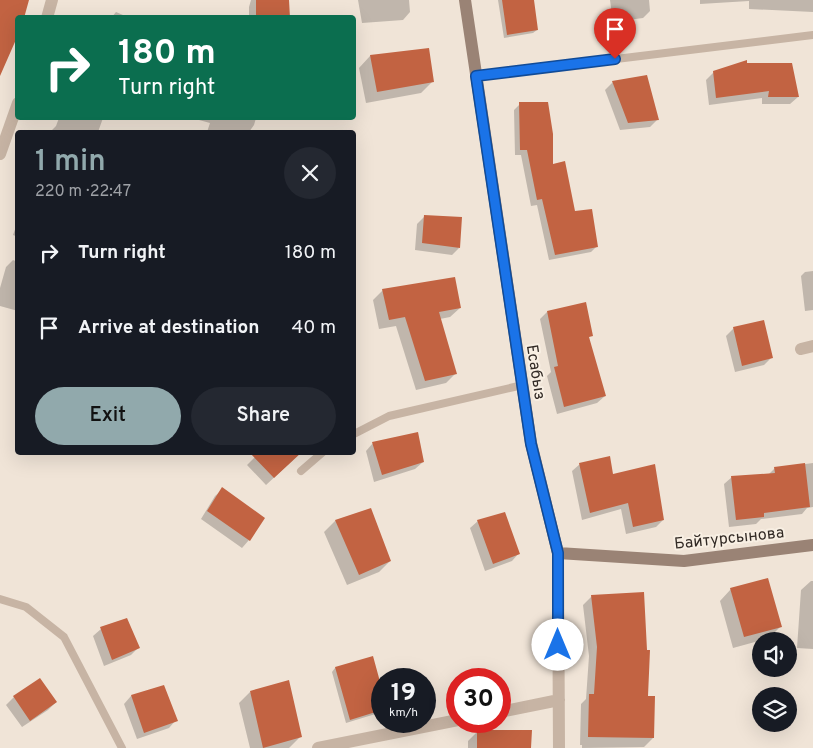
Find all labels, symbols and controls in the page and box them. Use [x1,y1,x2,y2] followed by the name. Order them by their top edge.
[594,8,636,59] pin
[601,15,629,43] icon: arrive
[118,32,216,76] text: 180 m
[35,35,100,100] icon: right
[118,75,215,102] text: Turn right
[35,144,106,181] text: 1 min
[284,147,336,199] button: close
[35,182,131,202] text: 220 m · 22:47
[35,239,63,267] icon: right
[78,241,166,265] text: Turn right
[285,241,336,265] text: 180 m
[35,314,63,342] icon: arrive
[78,316,259,340] text: Arrive at destination
[291,316,336,340] text: 40 m
[521,343,549,401] street label: Есабыз
[35,387,181,445] button: Exit
[191,387,336,445] button: Share
[673,523,785,555] street label: Байтурсынова
[531,618,583,670] position arrow
[752,632,797,732] map controls
[752,632,797,677] button: sound
[446,668,511,733] speed limit sign: 30
[391,678,416,710] text: 19
[752,687,797,732] button: layers
[389,705,418,721] text: km/h

